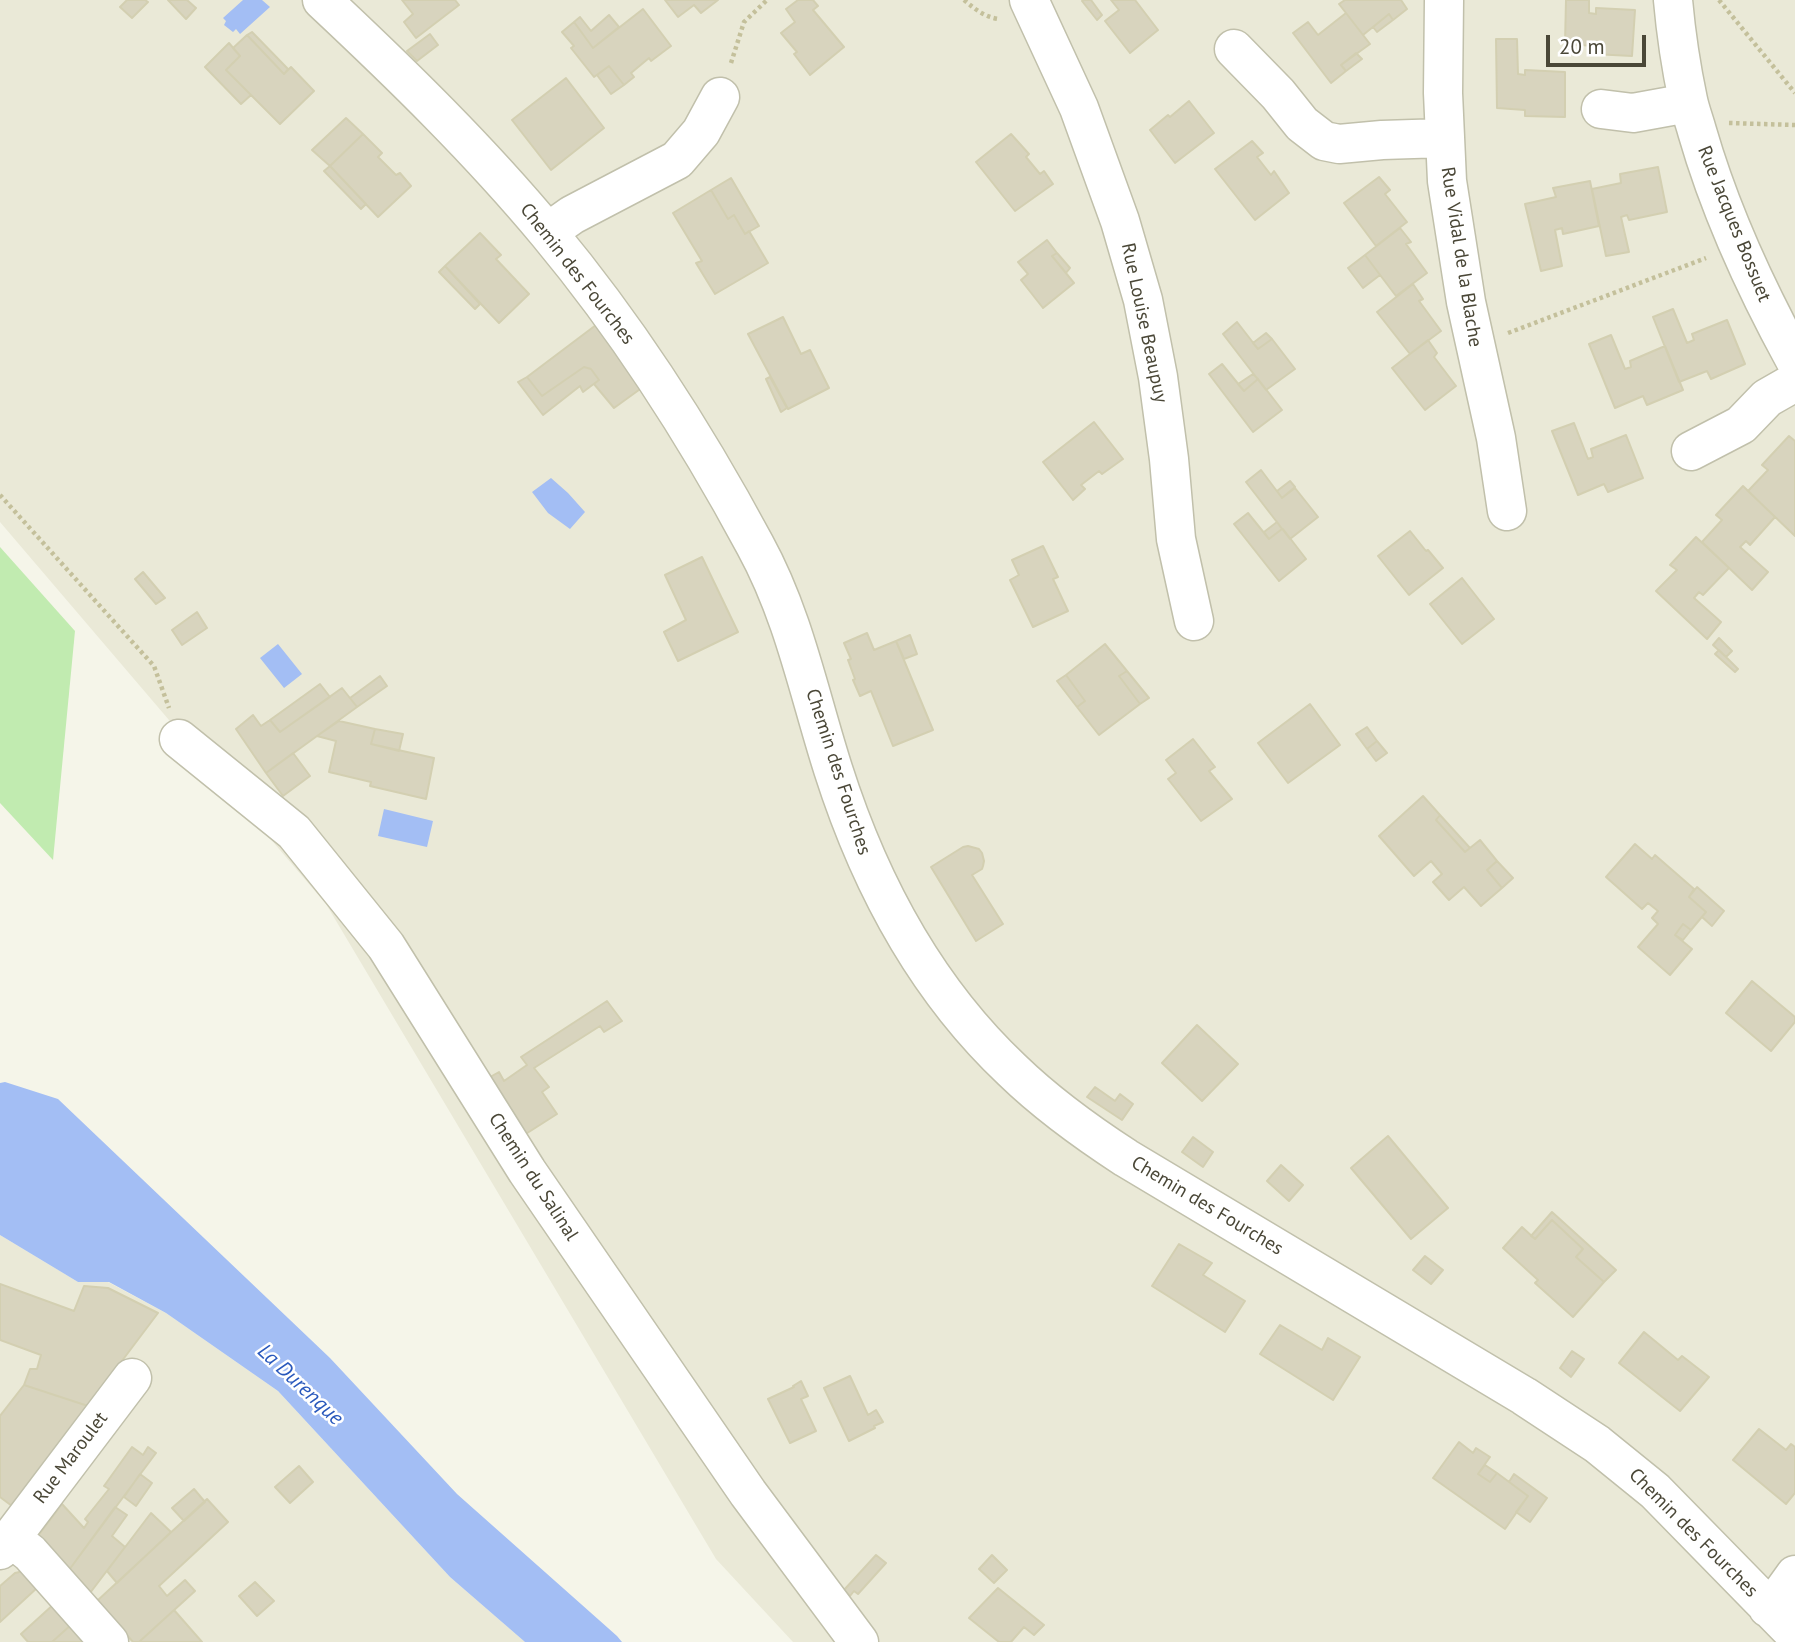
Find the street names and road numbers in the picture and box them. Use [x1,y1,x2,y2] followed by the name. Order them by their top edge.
[1692,143,1776,305] street label: Rue Jacques Bossuet
[1436,165,1486,349] street label: Rue Vidal de la Blache
[515,199,639,349] street label: Chemin des Fourches
[1116,241,1172,405] street label: Rue Louise Beaupuy
[800,686,876,858] street label: Chemin des Fourches
[483,1109,583,1245] street label: Chemin du Salinal
[1127,1152,1287,1260] street label: Chemin des Fourches
[29,1408,113,1508] street label: Rue Maroulet
[1624,1464,1762,1602] street label: Chemin des Fourches

